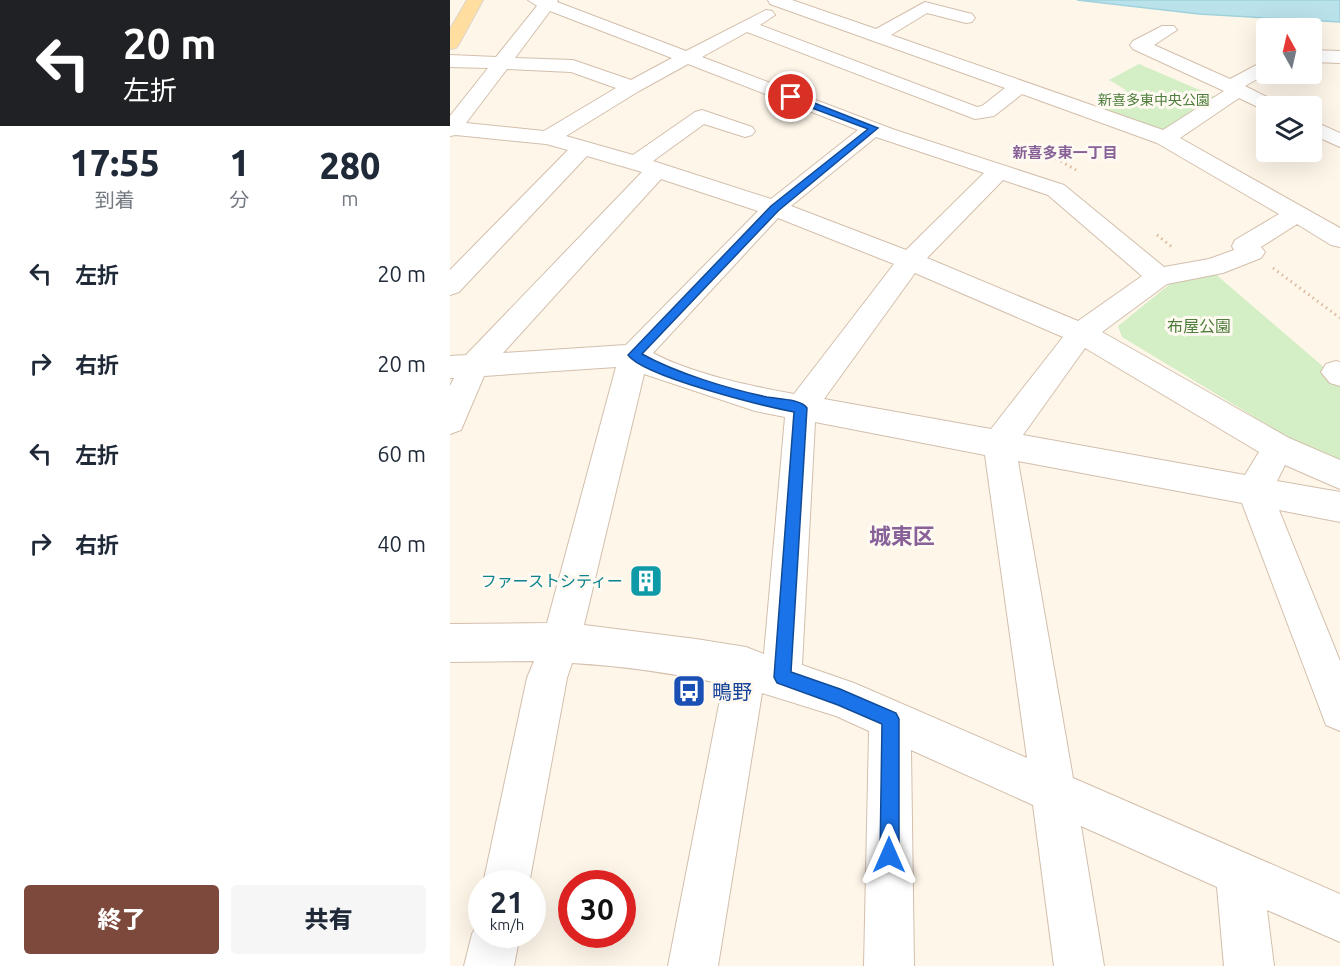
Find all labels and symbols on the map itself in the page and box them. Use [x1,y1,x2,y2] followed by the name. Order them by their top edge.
[1256,18,1322,84] north arrow
[765,71,816,122] pin
[1098,92,1210,108] park label: 新喜多東中央公園
[1012,144,1118,161] district label: 新喜多東一丁目
[1167,317,1231,335] park label: 布屋公園
[869,523,935,548] district label: 城東区
[628,563,664,599] building icon: ファーストシティー
[481,572,623,590] place label: ファーストシティー
[671,673,707,709] bus stop icon: 鴫野
[712,680,752,703] place label: 鴫野
[857,823,921,887] position arrow
[558,870,636,948] speed limit sign: 30

